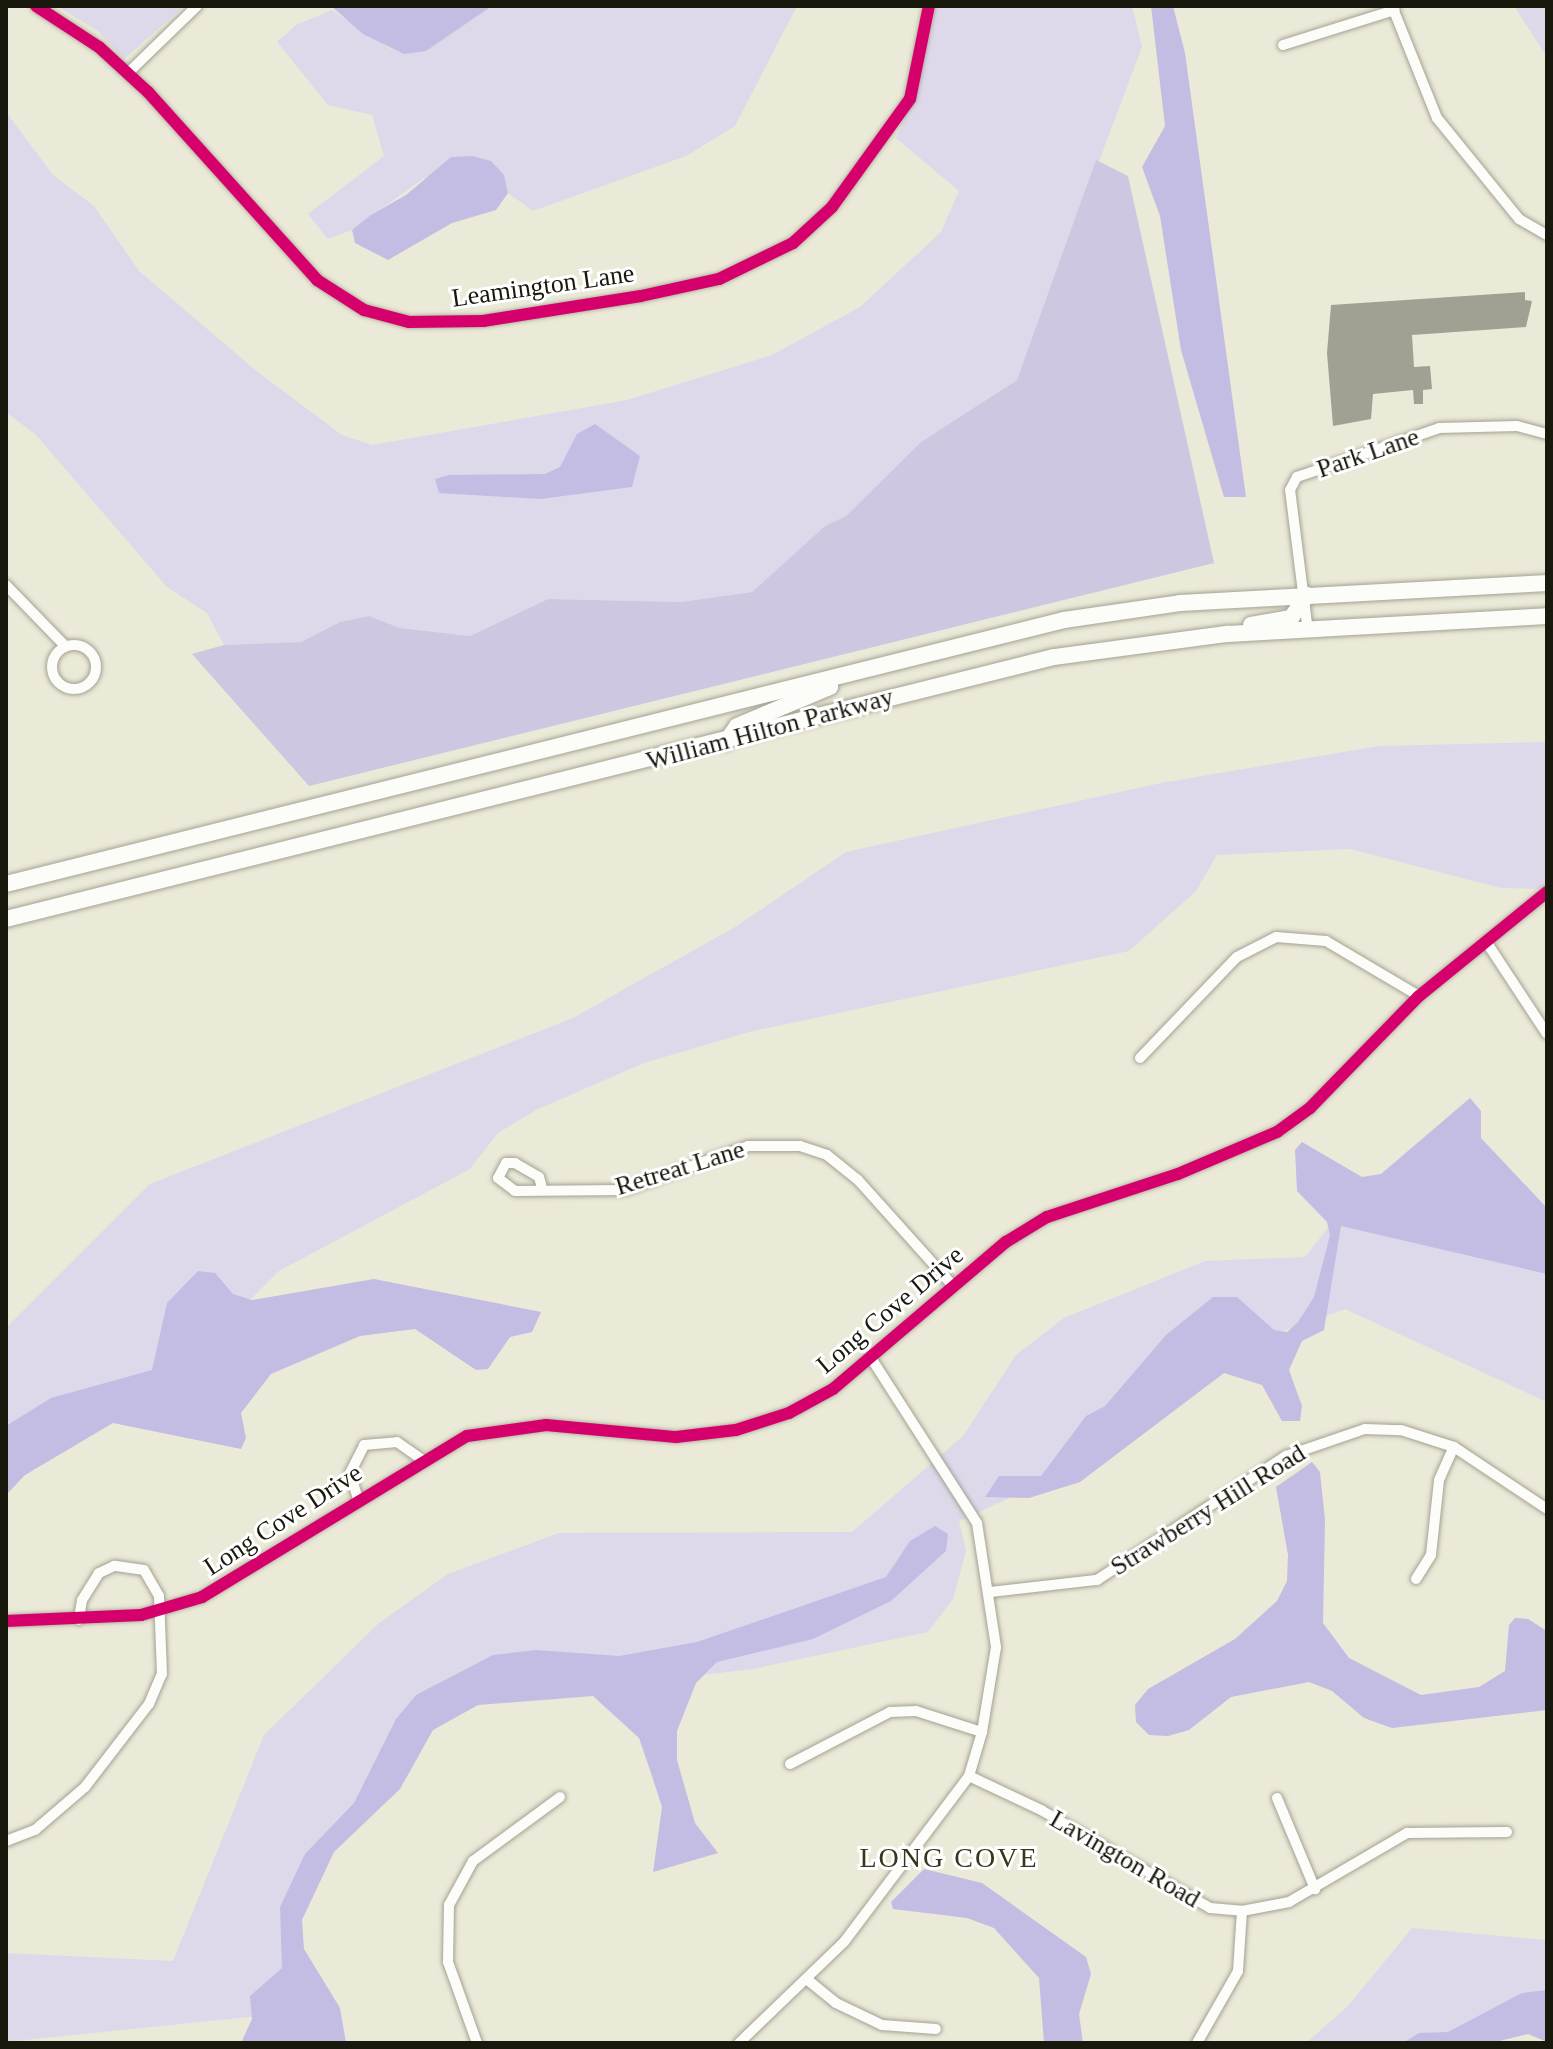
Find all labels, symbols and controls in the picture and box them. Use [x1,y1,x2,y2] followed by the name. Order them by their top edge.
[450,258,636,314] street label: Leamington Lane
[1313,421,1423,485] street label: Park Lane
[643,681,897,777] street label: William Hilton Parkway
[612,1134,748,1202] street label: Retreat Lane
[810,1240,970,1380] street label: Long Cove Drive
[1105,1437,1311,1583] street label: Strawberry Hill Road
[198,1457,368,1583] street label: Long Cove Drive
[1044,1803,1206,1915] street label: Lavington Road
[860,1841,1038,1875] district label: LONG COVE

